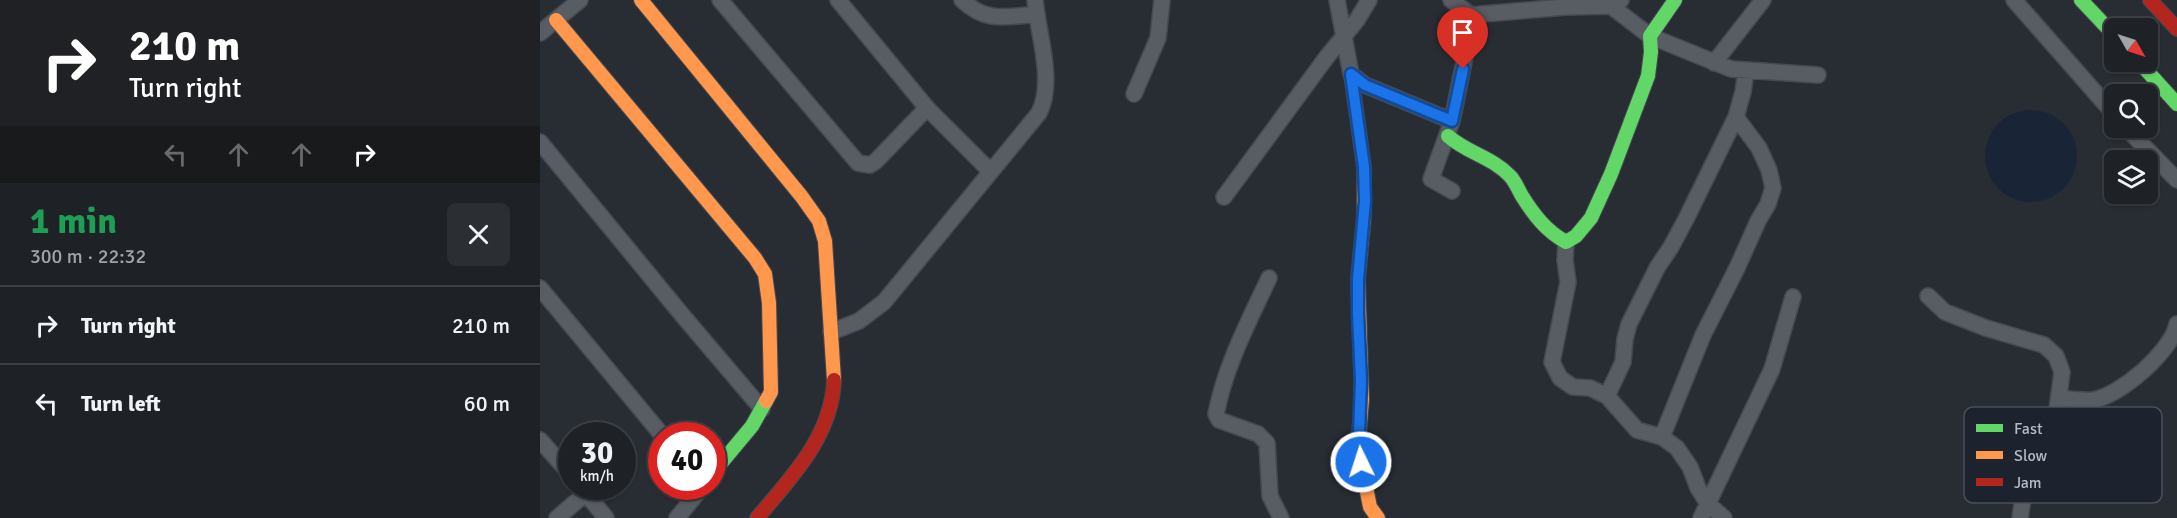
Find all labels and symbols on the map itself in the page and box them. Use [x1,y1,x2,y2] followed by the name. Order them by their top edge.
[1437,7,1488,69] pin
[2104,18,2158,72] north arrow
[1964,407,2162,503] legend
[2014,419,2043,439] text: Fast
[648,422,726,500] speed limit sign: 40
[1329,430,1393,494] position arrow
[2014,446,2048,466] text: Slow
[2014,473,2042,493] text: Jam

